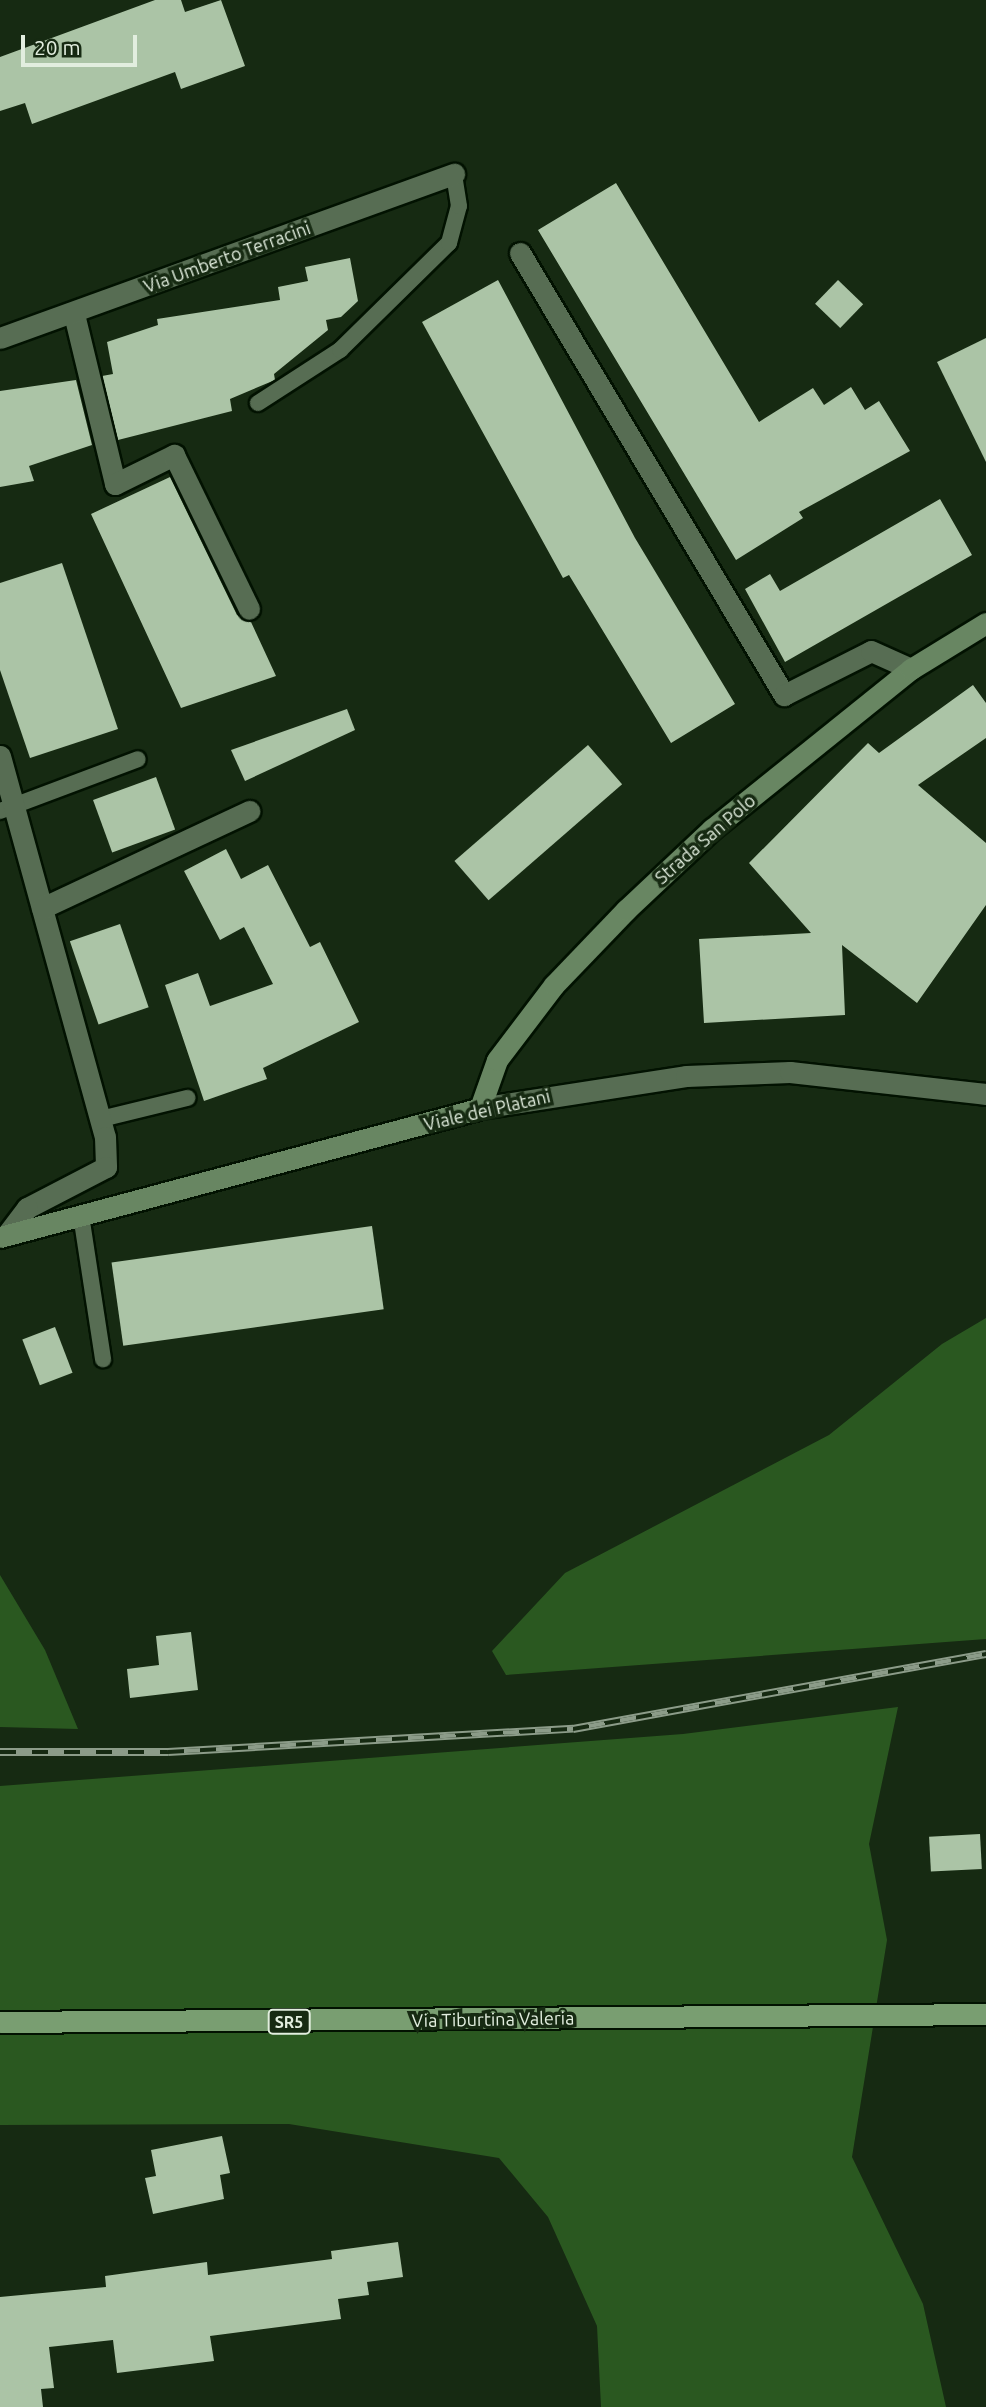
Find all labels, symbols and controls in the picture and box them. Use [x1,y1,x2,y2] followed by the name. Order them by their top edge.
[24,21,140,65] scale bar
[34,35,81,59] text: 20 m
[141,217,313,297] street label: Via Umberto Terracini
[650,790,760,888] street label: Strada San Polo
[422,1085,552,1135] street label: Viale dei Platani
[411,2007,575,2031] street label: Via Tiburtina Valeria
[266,2010,312,2034] road number: SR5

